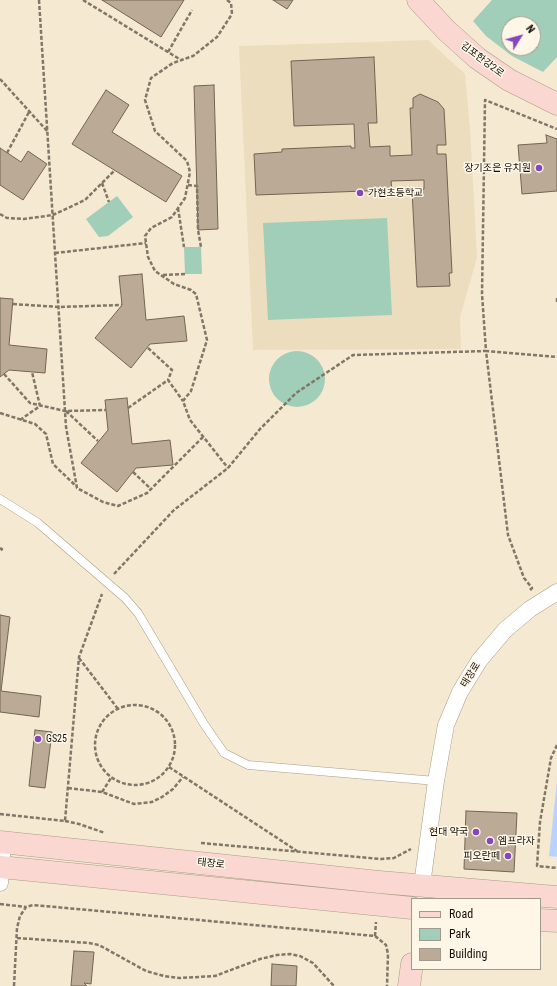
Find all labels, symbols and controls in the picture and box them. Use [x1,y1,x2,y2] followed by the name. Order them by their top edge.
[501,16,541,56] north arrow
[523,22,537,36] text: N
[458,40,506,80] street label: 김포한강2로
[464,162,531,174] place label: 장기조은 유치원
[534,163,544,173] marker: 장기조은 유치원
[368,187,423,199] place label: 가현초등학교
[355,188,365,198] marker: 가현초등학교
[459,660,483,690] street label: 태장로
[46,733,67,745] place label: GS25
[33,734,43,744] marker: GS25
[429,826,468,838] place label: 현대 약국
[471,827,481,837] marker: 현대 약국
[498,835,535,847] place label: 엠프라자
[485,836,495,846] marker: 엠프라자
[463,850,500,862] place label: 피오란떼
[503,851,513,861] marker: 피오란떼
[197,857,225,871] street label: 태장로
[411,898,541,970] legend
[449,907,473,921] text: Road
[449,927,470,941] text: Park
[449,947,487,961] text: Building

